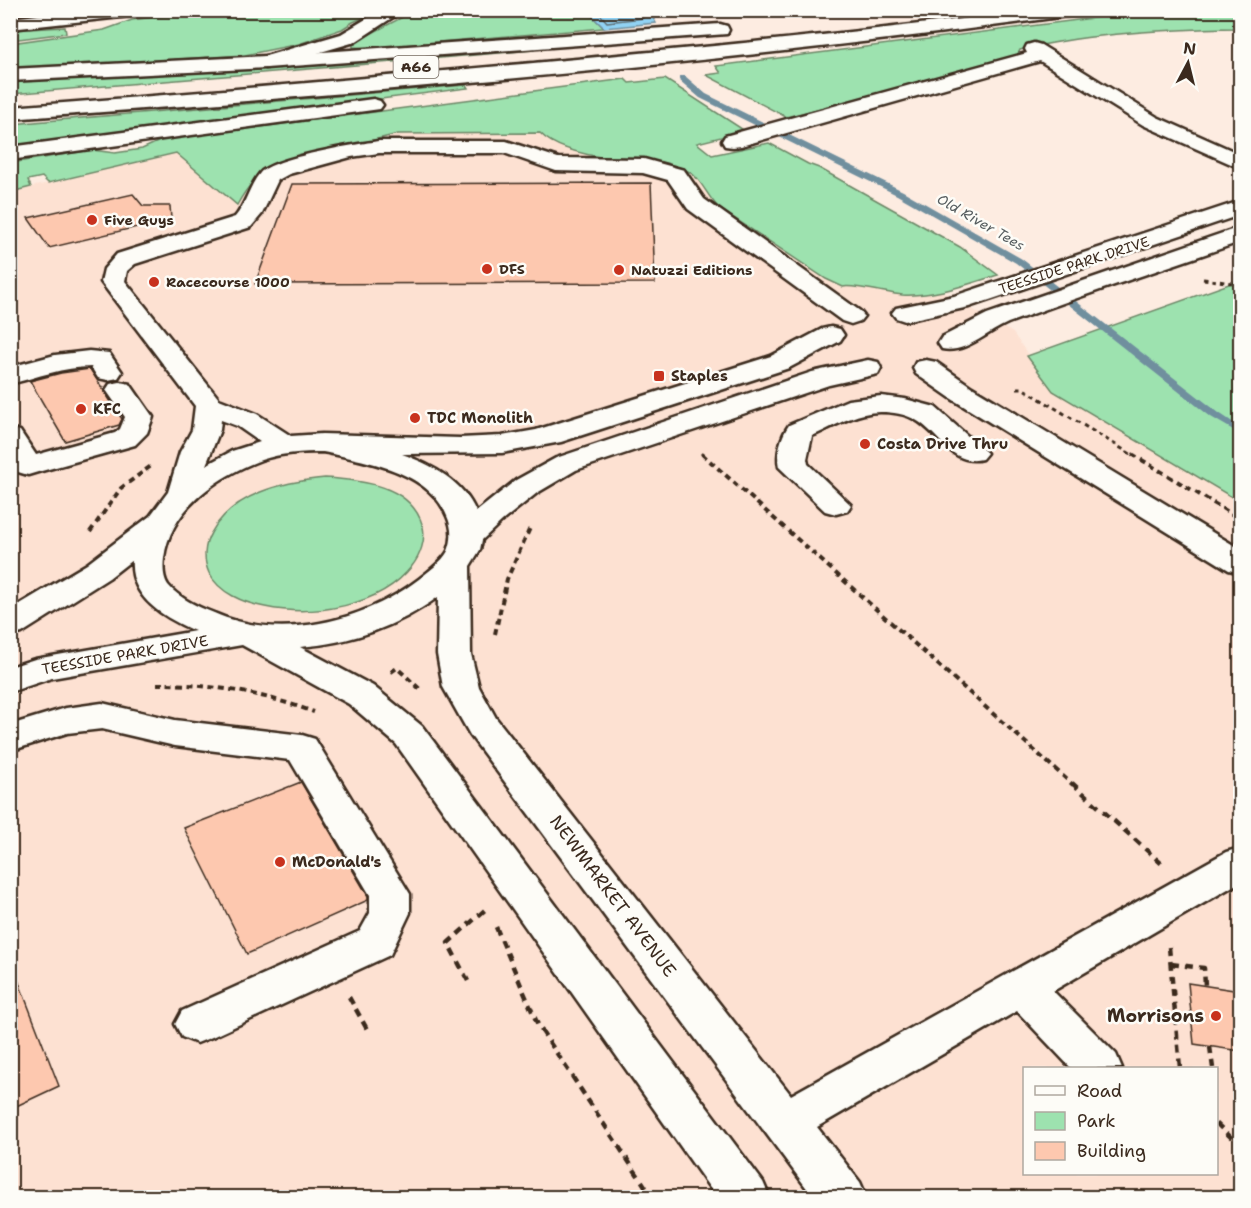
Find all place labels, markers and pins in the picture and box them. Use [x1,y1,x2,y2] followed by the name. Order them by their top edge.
[104,211,174,229] place label: Five Guys
[85,213,99,227] marker: Five Guys
[499,260,525,278] place label: DFS
[631,261,752,279] place label: Natuzzi Editions
[480,262,494,276] marker: DFS
[612,263,626,277] marker: Natuzzi Editions
[166,273,290,291] place label: Racecourse 1000
[147,275,161,289] marker: Racecourse 1000
[671,366,728,386] place label: Staples
[652,369,666,383] marker: Staples
[93,399,121,419] place label: KFC
[74,402,88,416] marker: KFC
[427,408,533,428] place label: TDC Monolith
[408,411,422,425] marker: TDC Monolith
[877,434,1008,454] place label: Costa Drive Thru
[858,437,872,451] marker: Costa Drive Thru
[292,852,382,872] place label: McDonald's
[273,855,287,869] marker: McDonald's
[1107,1004,1204,1028] place label: Morrisons
[1209,1009,1223,1023] marker: Morrisons

